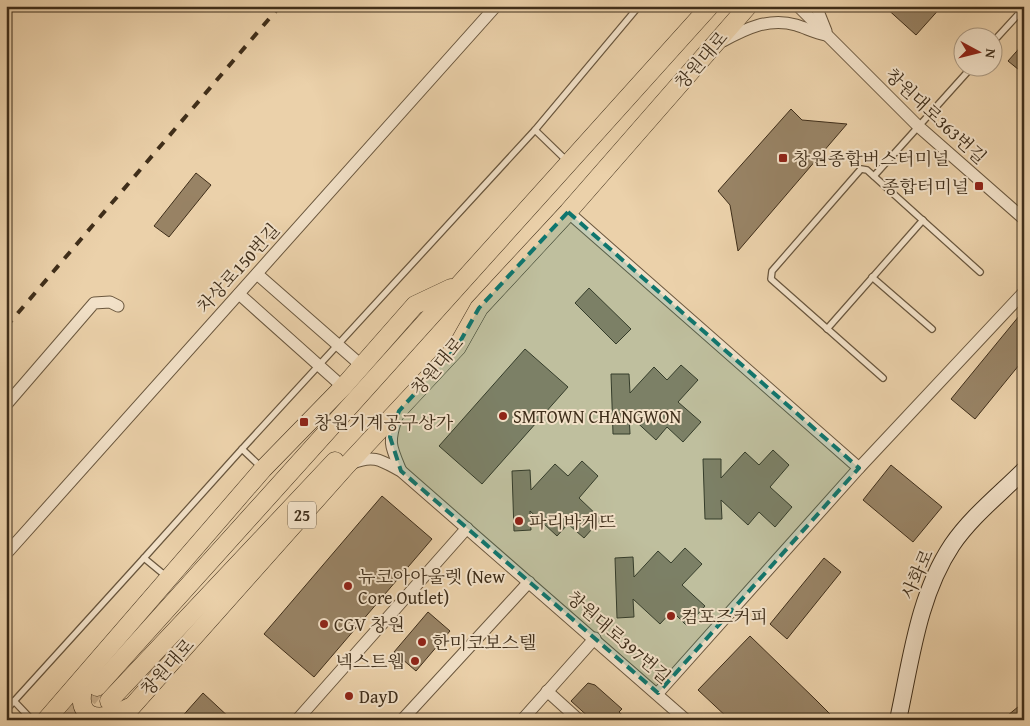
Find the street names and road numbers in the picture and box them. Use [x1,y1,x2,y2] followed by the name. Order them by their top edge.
[668,25,734,95] street label: 창원대로
[879,62,993,170] street label: 창원대로363번길
[190,217,286,319] street label: 차상로150번길
[404,331,470,401] street label: 창원대로
[288,502,316,528] road number: 25
[894,545,940,603] street label: 사화로
[561,584,677,690] street label: 창원대로397번길
[134,632,200,702] street label: 창원대로

